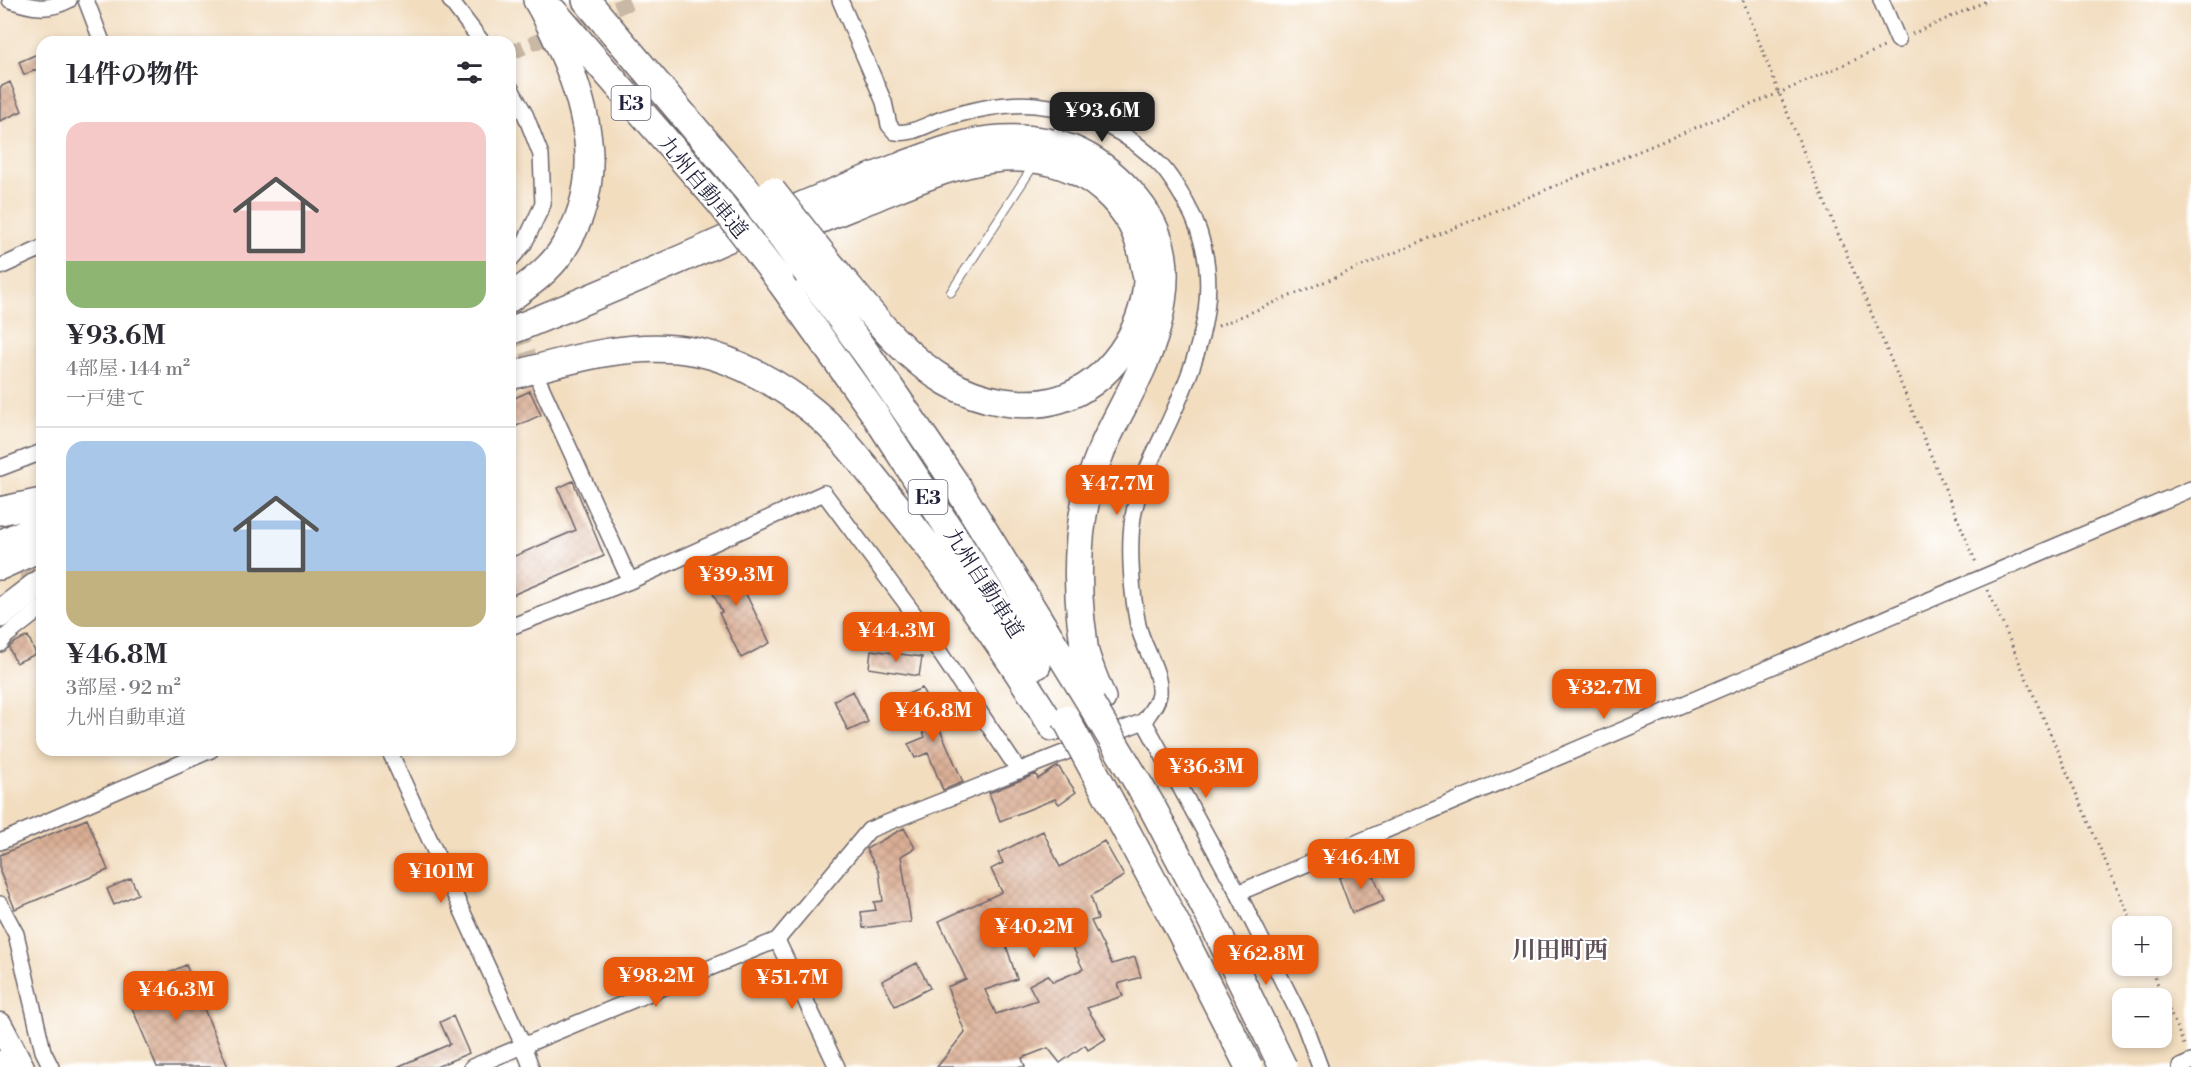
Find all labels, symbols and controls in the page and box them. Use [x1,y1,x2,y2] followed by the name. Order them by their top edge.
[453,56,486,89] icon: filters
[66,59,199,91] text: 14件の物件
[612,86,650,120] road number: E3
[1053,92,1151,143] pin: ¥93.6M
[1064,99,1140,124] text: ¥93.6M
[652,131,753,244] street label: 九州自動車道
[222,161,330,269] icon: home
[66,320,166,352] text: ¥93.6M
[66,357,190,382] text: 4部屋 · 144 m²
[66,387,146,412] text: 一戸建て
[1068,465,1166,516] pin: ¥47.7M
[1080,472,1154,497] text: ¥47.7M
[222,480,330,588] icon: home
[908,480,948,514] road number: E3
[938,524,1028,643] street label: 九州自動車道
[687,556,785,607] pin: ¥39.3M
[698,563,774,588] text: ¥39.3M
[847,612,945,663] pin: ¥44.3M
[857,619,935,644] text: ¥44.3M
[66,639,168,671] text: ¥46.8M
[1555,669,1653,720] pin: ¥32.7M
[66,676,181,701] text: 3部屋 · 92 m²
[1566,676,1642,701] text: ¥32.7M
[884,692,982,743] pin: ¥46.8M
[894,699,972,724] text: ¥46.8M
[66,706,186,731] text: 九州自動車道
[1157,748,1255,799] pin: ¥36.3M
[1168,755,1244,780] text: ¥36.3M
[1312,839,1410,890] pin: ¥46.4M
[1322,846,1400,871] text: ¥46.4M
[399,853,483,904] pin: ¥101M
[408,860,474,885] text: ¥101M
[985,908,1083,959] pin: ¥40.2M
[994,915,1074,940] text: ¥40.2M
[2112,916,2172,1048] map controls
[2112,916,2172,976] button: +
[1217,935,1315,986] pin: ¥62.8M
[1512,936,1608,966] district label: 川田町西
[1227,942,1305,967] text: ¥62.8M
[607,957,705,1008] pin: ¥98.2M
[743,959,841,1010] pin: ¥51.7M
[617,964,695,989] text: ¥98.2M
[755,966,829,991] text: ¥51.7M
[127,971,225,1022] pin: ¥46.3M
[137,978,215,1003] text: ¥46.3M
[2112,988,2172,1048] button: −

